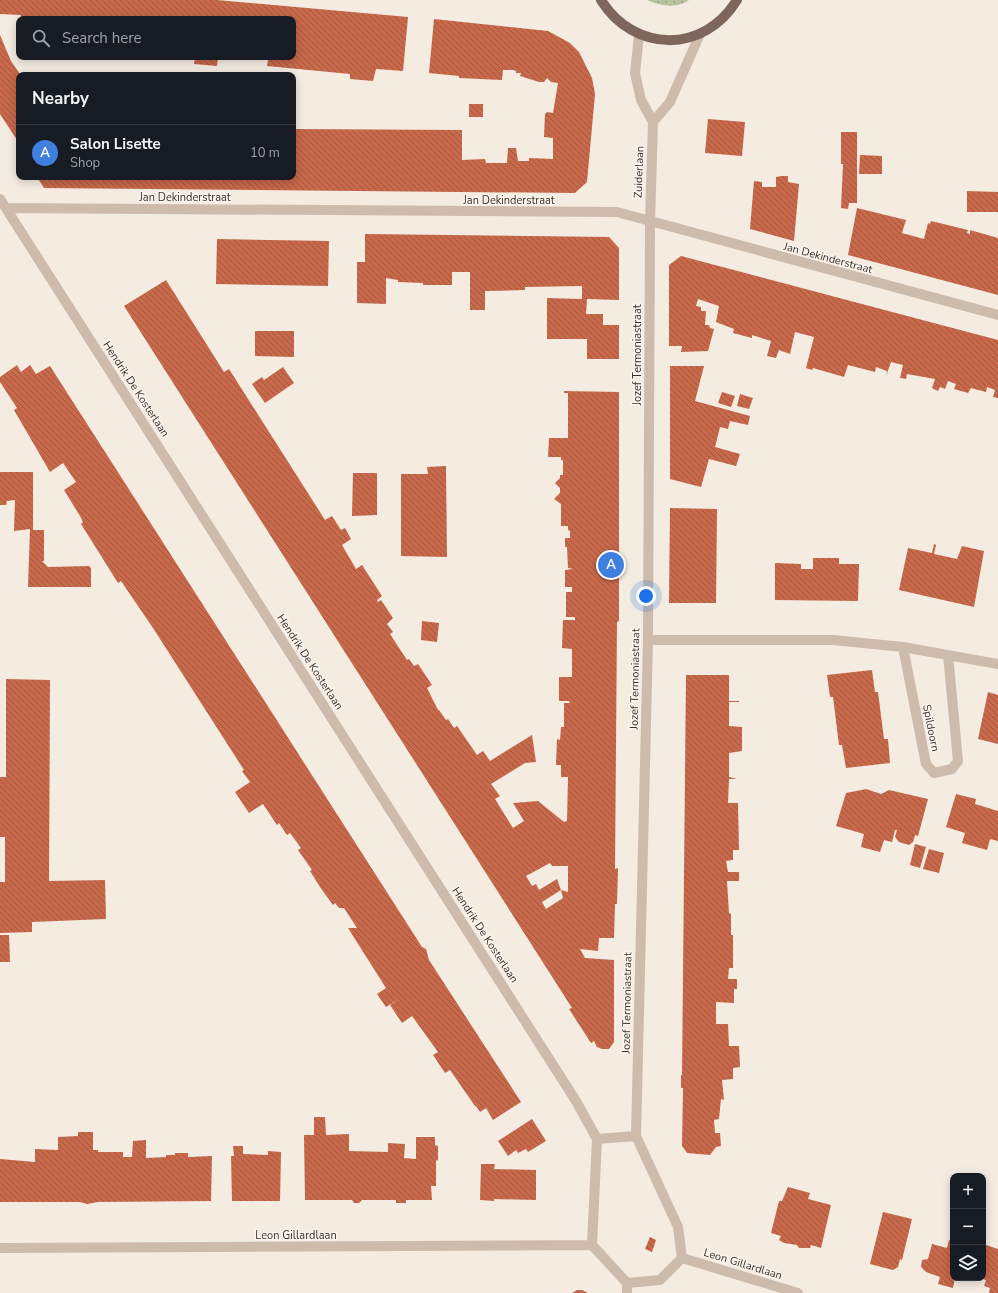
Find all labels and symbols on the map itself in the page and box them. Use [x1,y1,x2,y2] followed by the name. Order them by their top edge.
[631,146,647,198] street label: Zuiderlaan
[138,190,231,205] street label: Jan Dekinderstraat
[462,193,555,208] street label: Jan Dekinderstraat
[781,239,874,277] street label: Jan Dekinderstraat
[630,304,645,407] street label: Jozef Termoniastraat
[99,338,173,440] street label: Hendrik De Kosterlaan
[598,550,624,580] pin: A
[636,586,656,606] your location
[273,611,347,713] street label: Hendrik De Kosterlaan
[627,628,643,731] street label: Jozef Termoniastraat
[919,703,943,753] street label: Spildoorn
[448,884,522,986] street label: Hendrik De Kosterlaan
[619,952,635,1055] street label: Jozef Termoniastraat
[255,1228,337,1243] street label: Leon Gillardlaan
[702,1245,784,1283] street label: Leon Gillardlaan

